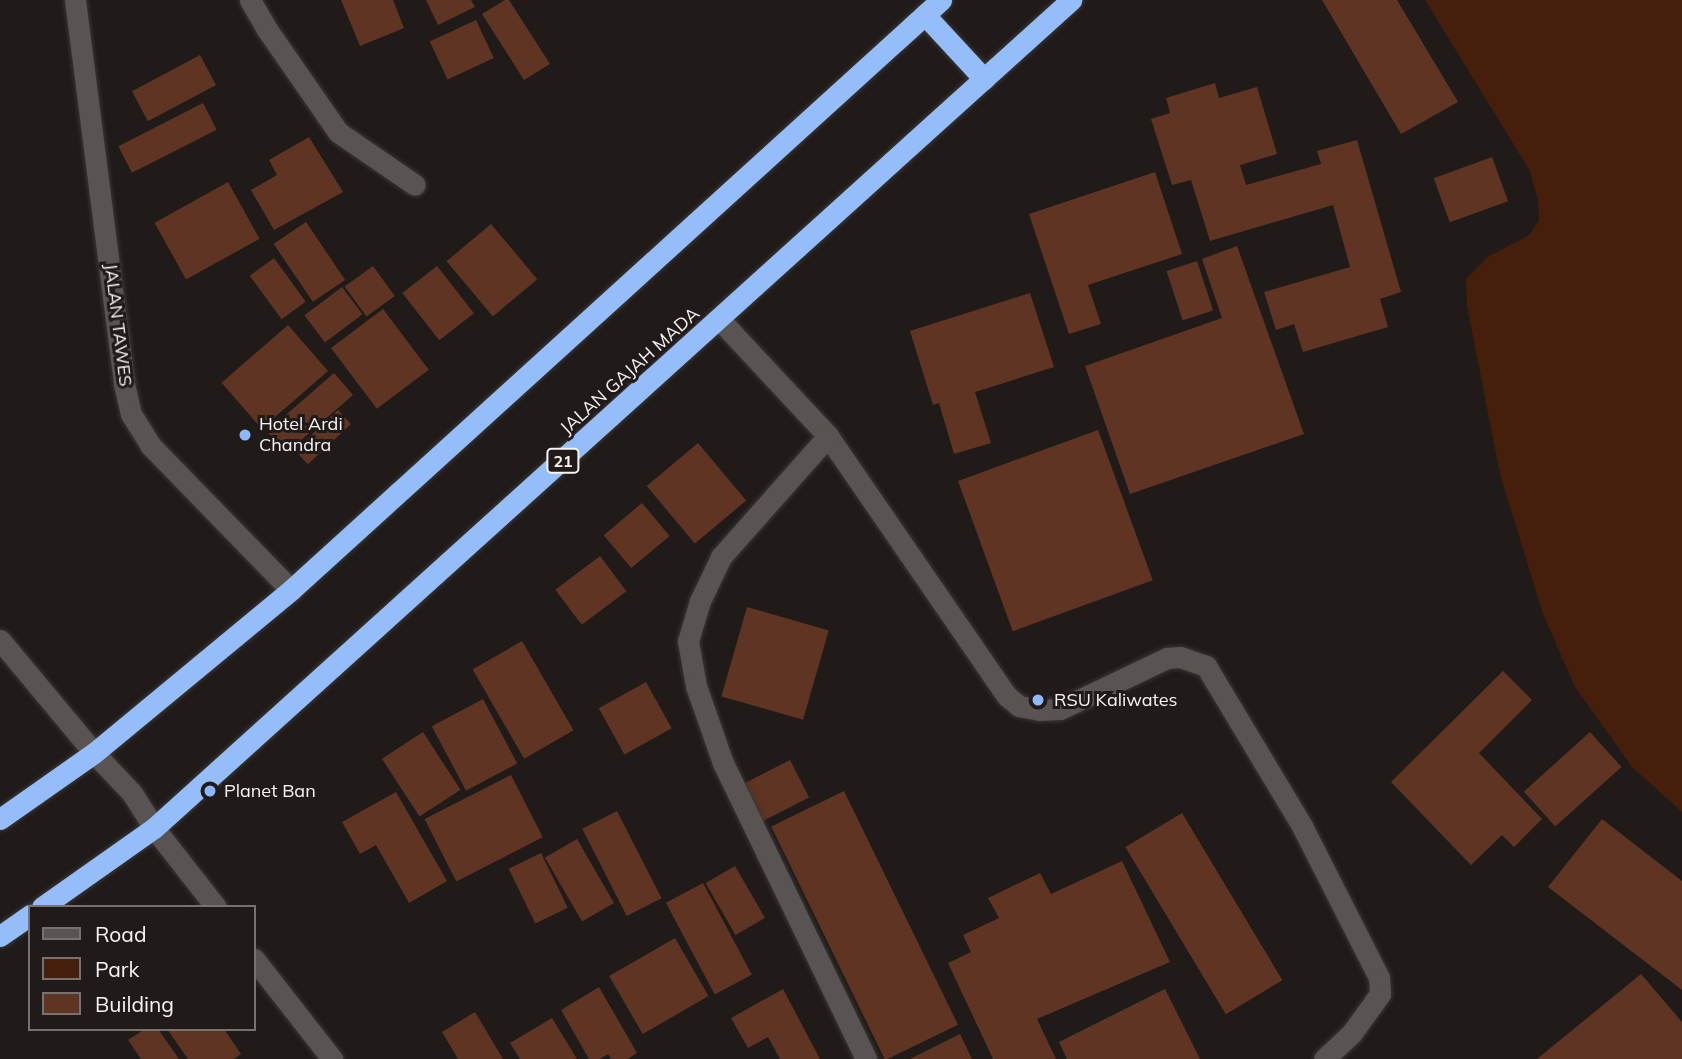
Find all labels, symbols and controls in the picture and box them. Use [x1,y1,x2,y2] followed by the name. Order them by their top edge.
[100,262,136,388] street label: JALAN TAWES
[556,303,704,439] street label: JALAN GAJAH MADA
[259,414,343,457] place label: Hotel Ardi Chandra
[237,427,253,443] marker: Hotel Ardi Chandra
[546,448,580,474] road number: 21
[1054,689,1177,711] place label: RSU Kaliwates
[1028,690,1048,710] marker: RSU Kaliwates
[224,780,316,802] place label: Planet Ban
[202,783,218,799] marker: Planet Ban
[28,905,256,1031] legend
[95,921,146,947] text: Road
[95,956,139,982] text: Park
[95,991,174,1017] text: Building

